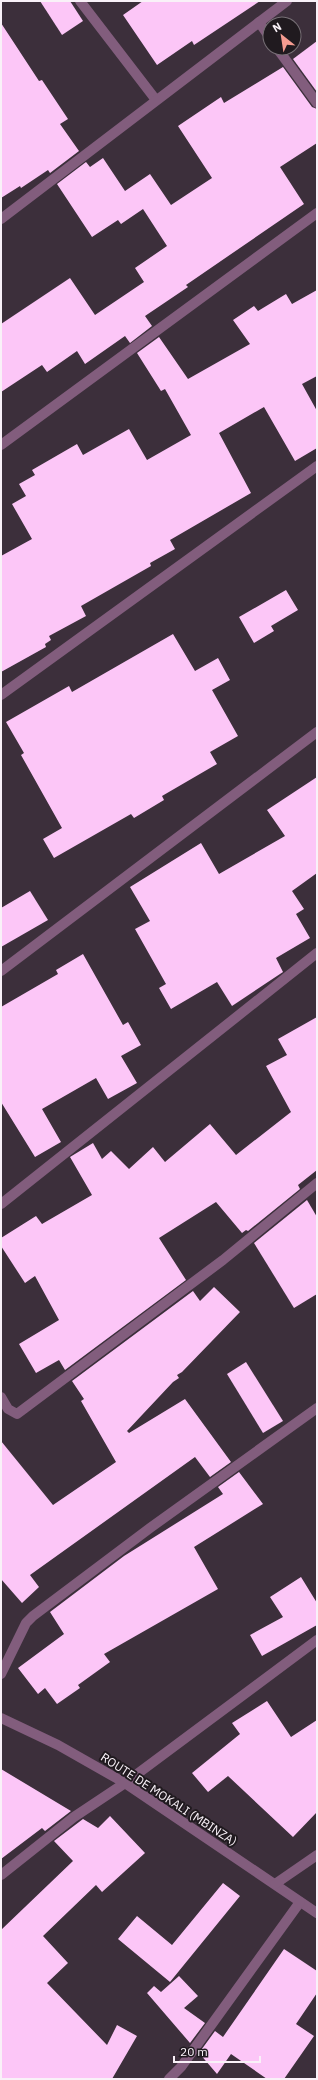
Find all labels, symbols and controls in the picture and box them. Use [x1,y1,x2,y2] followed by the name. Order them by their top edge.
[262,16,302,56] north arrow
[270,19,284,35] text: N
[98,1749,240,1849] street label: ROUTE DE MOKALI (MBINZA)
[174,2038,260,2064] scale bar
[180,2044,208,2059] text: 20 m

